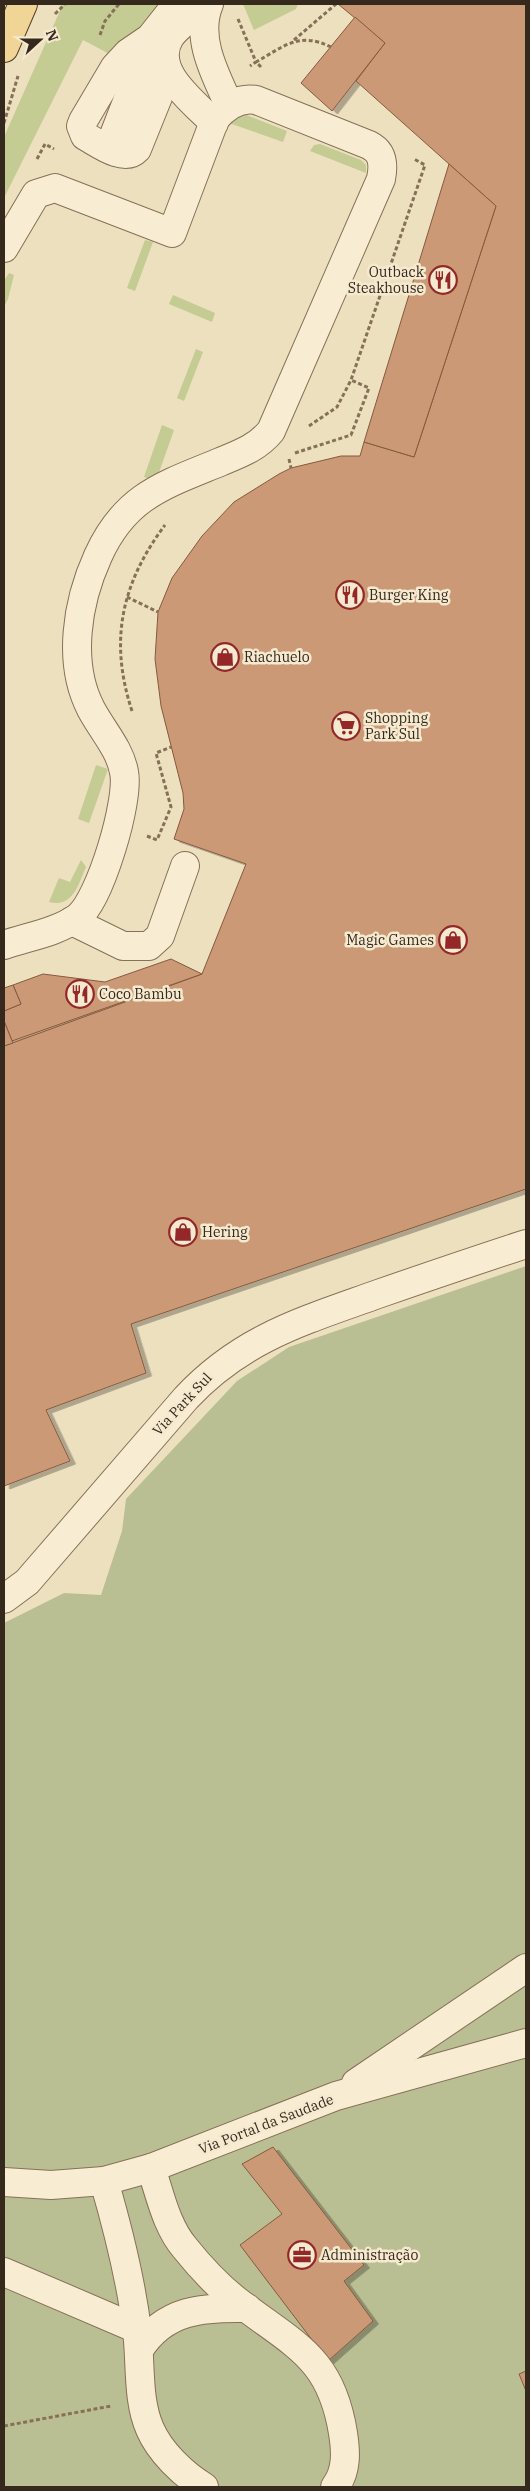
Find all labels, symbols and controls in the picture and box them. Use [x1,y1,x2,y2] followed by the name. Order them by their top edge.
[15,15,65,65] north arrow
[42,27,63,44] text: N
[348,263,425,297] place label: Outback Steakhouse
[428,265,458,295] restaurant icon: Outback Steakhouse
[335,580,365,610] restaurant icon: Burger King
[369,586,449,604] place label: Burger King
[210,642,240,672] shop icon: Riachuelo
[244,648,310,666] place label: Riachuelo
[365,709,428,743] place label: Shopping Park Sul
[331,711,361,741] supermarket icon: Shopping Park Sul
[438,925,468,955] shop icon: Magic Games
[346,931,434,949] place label: Magic Games
[65,979,95,1009] restaurant icon: Coco Bambu
[99,985,182,1003] place label: Coco Bambu
[168,1217,198,1247] shop icon: Hering
[202,1223,248,1241] place label: Hering
[148,1369,216,1439] street label: Via Park Sul
[196,2090,336,2158] street label: Via Portal da Saudade
[287,2240,317,2270] office icon: Administração
[321,2246,419,2264] place label: Administração

